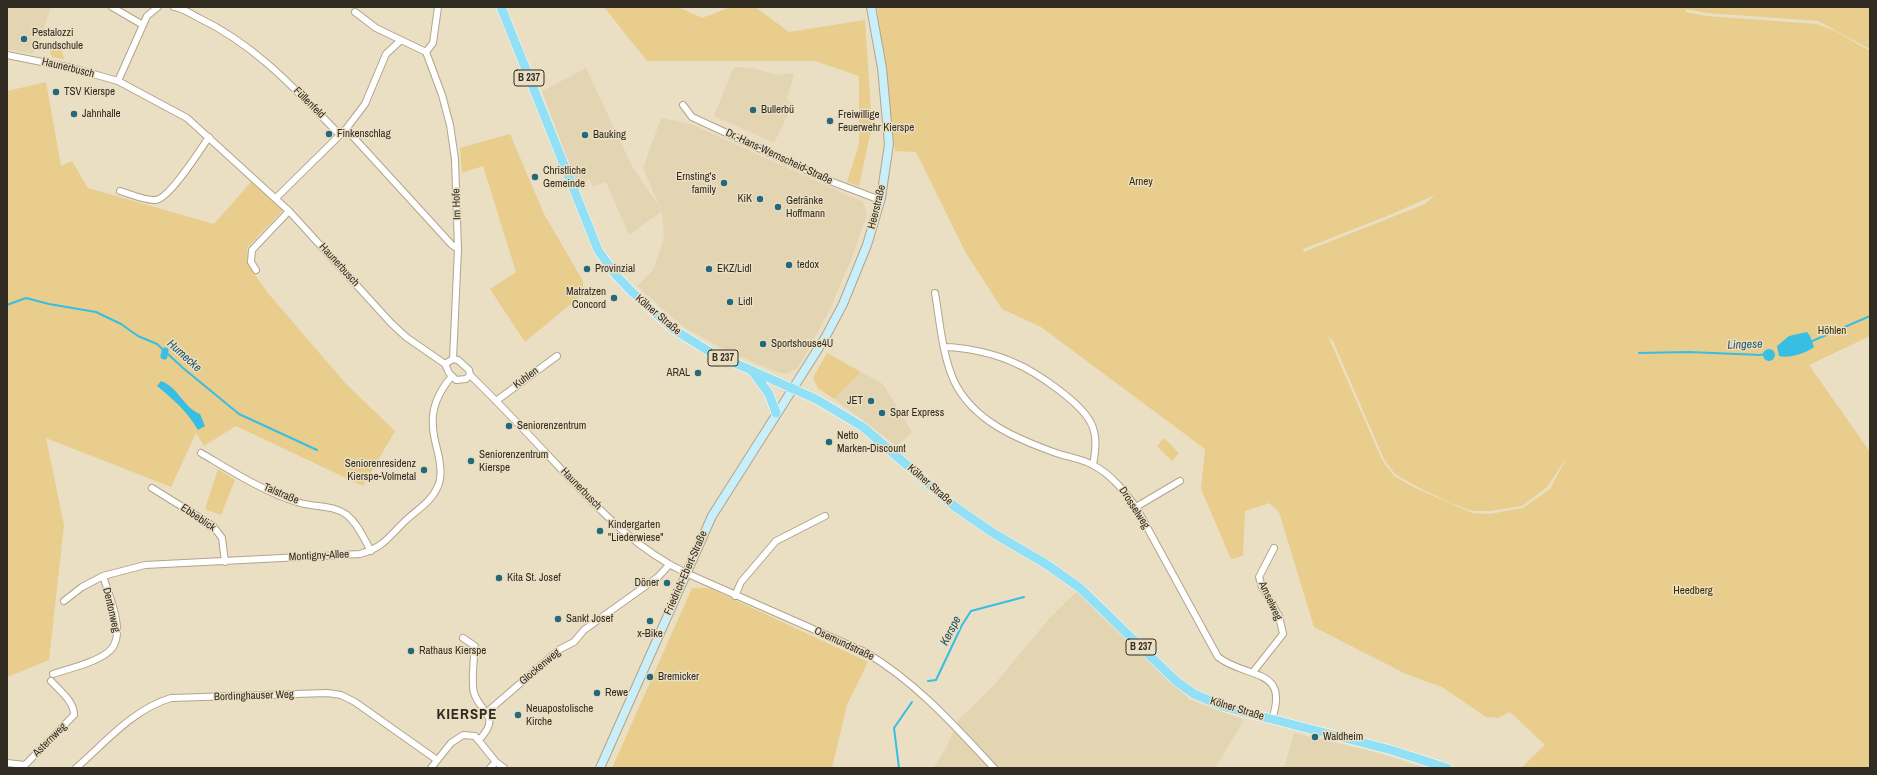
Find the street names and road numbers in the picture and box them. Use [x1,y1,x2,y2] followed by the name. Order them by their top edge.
[40,55,96,81] street label: Haunerbusch
[514,70,544,86] road number: B 237
[291,85,327,121] street label: Füllenfeld
[723,126,835,188] street label: Dr.-Hans-Wernscheid-Straße
[865,184,889,230] street label: Heerstraße
[450,188,464,220] street label: Im Hofe
[316,241,362,289] street label: Haunerbusch
[632,292,684,338] street label: Kölner Straße
[708,350,738,366] road number: B 237
[511,364,541,392] street label: Kuhlen
[905,462,955,508] street label: Kölner Straße
[558,465,604,513] street label: Haunerbusch
[261,481,301,507] street label: Talstraße
[1116,485,1152,531] street label: Drosselweg
[178,501,218,535] street label: Ebbeblick
[662,529,710,617] street label: Friedrich-Ebert-Straße
[289,548,349,564] street label: Montigny-Allee
[1255,579,1285,623] street label: Amselweg
[99,586,123,634] street label: Dentonweg
[812,624,876,664] street label: Osemundstraße
[1126,639,1156,655] road number: B 237
[517,646,563,688] street label: Glockenweg
[214,688,294,704] street label: Bordinghauser Weg
[1208,695,1266,723] street label: Kölner Straße
[30,720,70,760] street label: Asternweg

